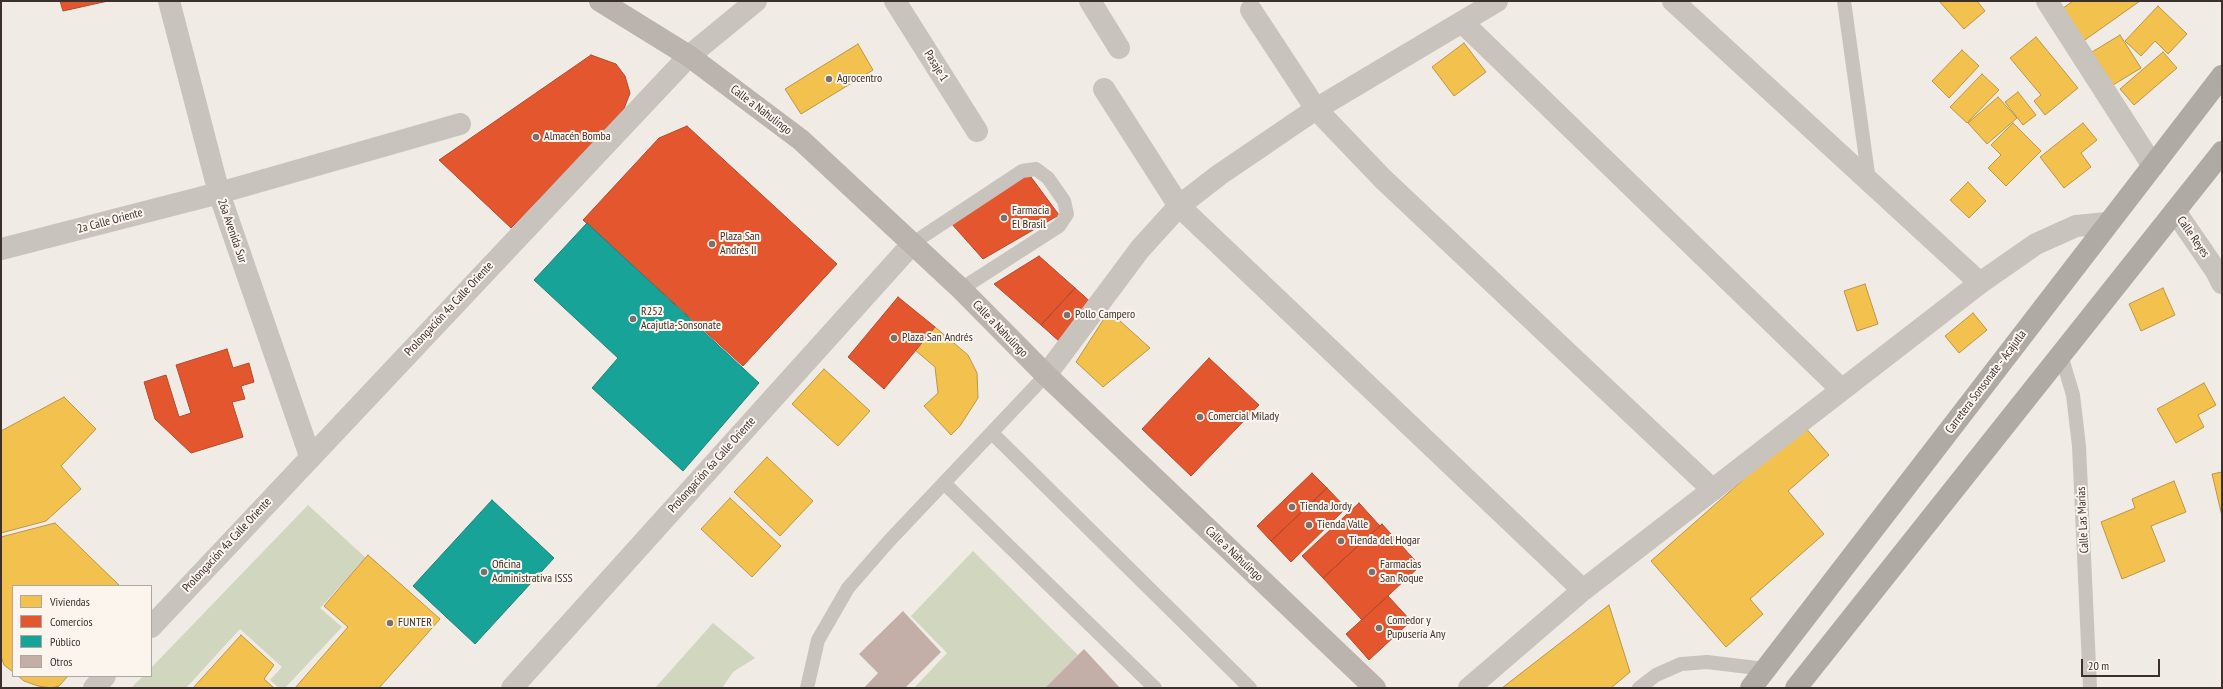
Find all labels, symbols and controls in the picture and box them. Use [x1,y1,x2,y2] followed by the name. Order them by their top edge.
[921,48,951,84] street label: Pasaje 1
[837,72,882,86] place label: Agrocentro
[824,74,834,84] marker: Agrocentro
[727,82,795,138] street label: Calle a Nahulingo
[544,130,611,144] place label: Almacén Bomba
[531,132,541,142] marker: Almacén Bomba
[214,197,250,265] street label: 26a Avenida Sur
[1012,204,1049,232] place label: Farmacia El Brasil
[76,205,144,237] street label: 2a Calle Oriente
[999,213,1009,223] marker: Farmacia El Brasil
[2174,214,2212,260] street label: Calle Reyes
[720,230,760,258] place label: Plaza San Andrés II
[707,239,717,249] marker: Plaza San Andrés II
[402,259,496,359] street label: Prolongación 4a Calle Oriente
[969,298,1031,360] street label: Calle a Nahulingo
[641,305,721,333] place label: R252 Acajutla-Sonsonate
[1075,308,1135,322] place label: Pollo Campero
[1062,310,1072,320] marker: Pollo Campero
[628,314,638,324] marker: R252 Acajutla-Sonsonate
[1943,328,2029,436] street label: Carretera Sonsonate - Acajutla
[902,331,973,345] place label: Plaza San Andrés
[889,333,899,343] marker: Plaza San Andrés
[1208,410,1279,424] place label: Comercial Milady
[1195,412,1205,422] marker: Comercial Milady
[665,414,759,516] street label: Prolongación 6a Calle Oriente
[2074,486,2092,554] street label: Calle Las Marías
[180,495,274,595] street label: Prolongación 4a Calle Oriente
[1300,500,1352,514] place label: Tienda Jordy
[1287,502,1297,512] marker: Tienda Jordy
[1317,518,1368,532] place label: Tienda Valle
[1304,520,1314,530] marker: Tienda Valle
[1202,524,1266,584] street label: Calle a Nahulingo
[1349,534,1420,548] place label: Tienda del Hogar
[1336,536,1346,546] marker: Tienda del Hogar
[492,558,573,586] place label: Oficina Administrativa ISSS
[1380,558,1424,586] place label: Farmacias San Roque
[479,567,489,577] marker: Oficina Administrativa ISSS
[1367,567,1377,577] marker: Farmacias San Roque
[12,585,152,677] legend
[50,594,90,609] text: Viviendas
[50,614,93,629] text: Comercios
[1387,614,1445,642] place label: Comedor y Pupusería Any
[398,616,432,630] place label: FUNTER
[385,618,395,628] marker: FUNTER
[1374,623,1384,633] marker: Comedor y Pupusería Any
[50,634,80,649] text: Público
[2083,651,2162,677] scale bar
[50,654,72,669] text: Otros
[2088,658,2109,673] text: 20 m

